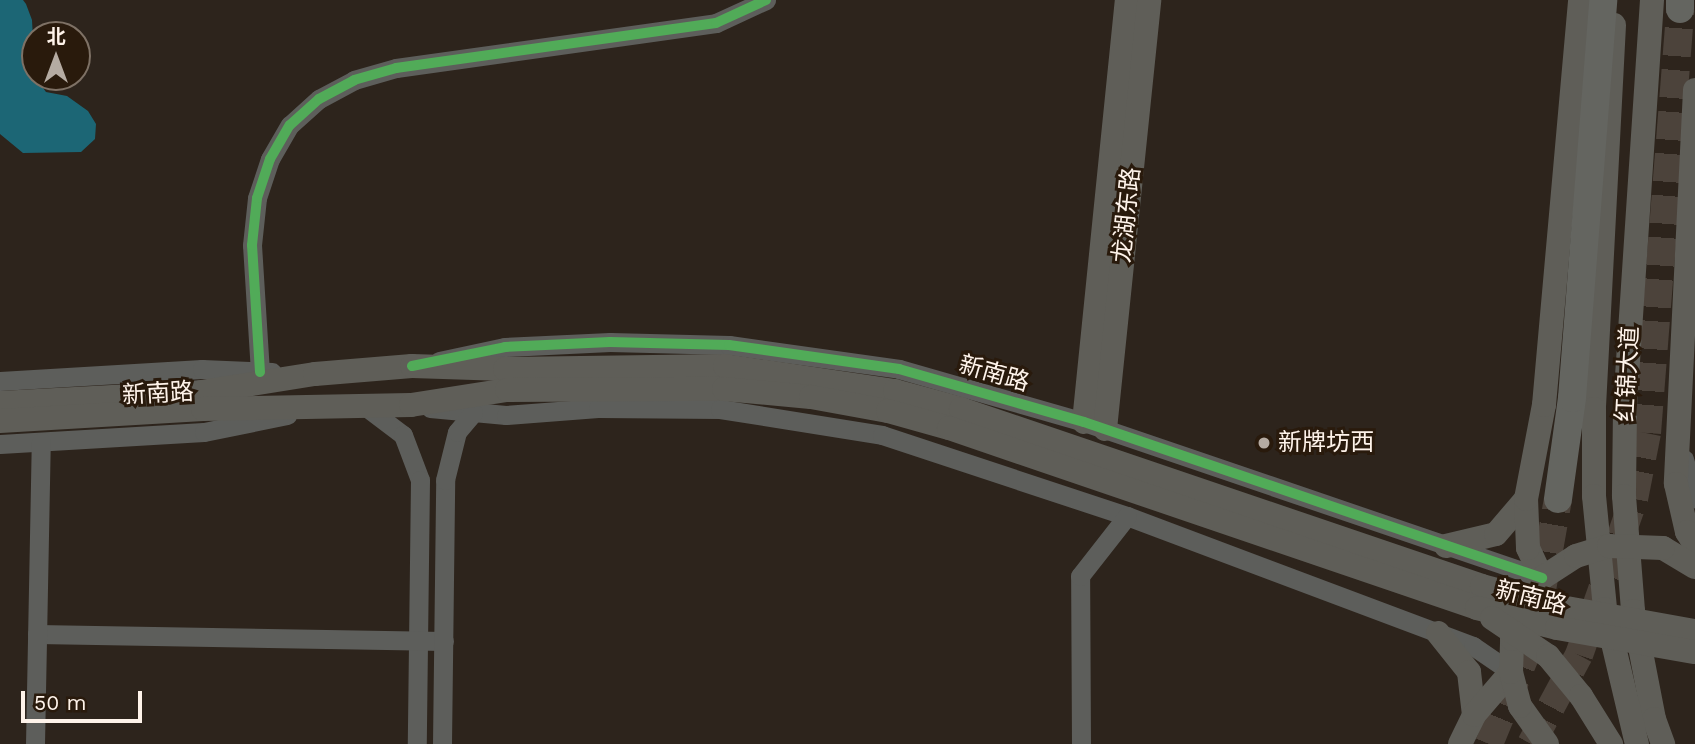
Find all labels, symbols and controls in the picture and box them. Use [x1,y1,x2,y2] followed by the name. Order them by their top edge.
[21,21,91,91] north arrow
[46,25,66,48] text: 北
[1108,166,1146,264] street label: 龙湖东路
[1611,325,1645,423] street label: 红锦大道
[955,350,1033,398] street label: 新南路
[121,378,195,410] street label: 新南路
[1278,429,1374,457] place label: 新牌坊西
[1256,435,1272,451] marker: 新牌坊西
[1493,575,1569,621] street label: 新南路
[24,678,145,722] scale bar
[34,690,86,715] text: 50 m

